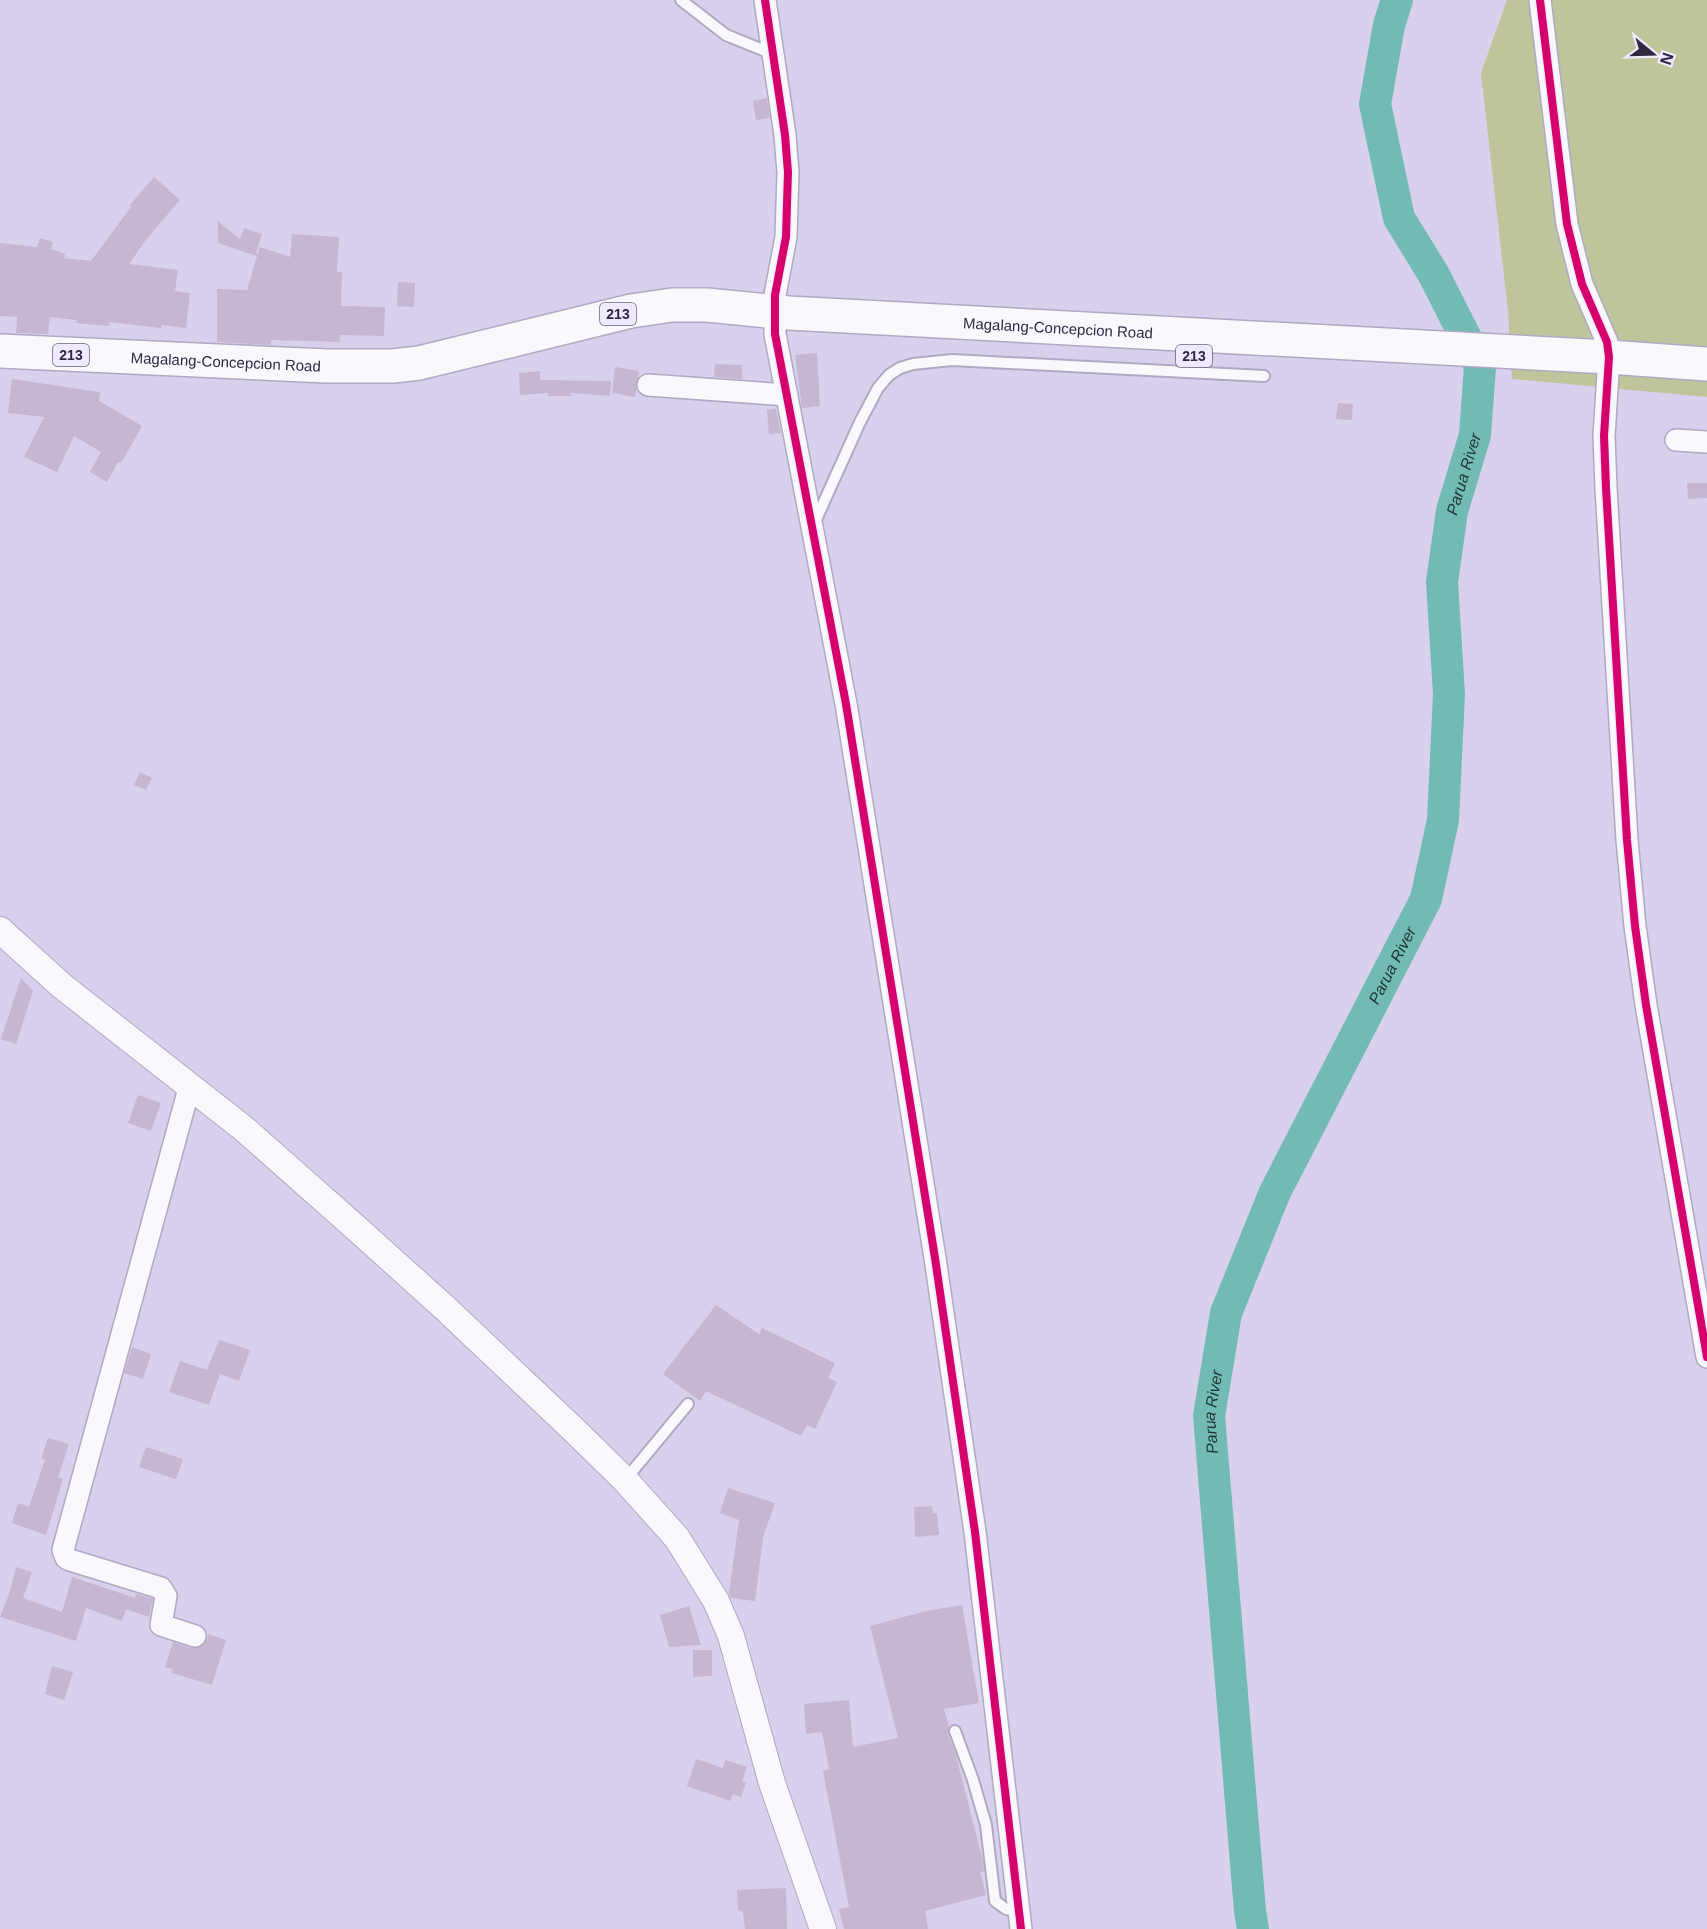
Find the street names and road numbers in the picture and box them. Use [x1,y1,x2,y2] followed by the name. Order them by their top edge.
[600,303,636,325] road number: 213
[963,314,1153,341] street label: Magalang-Concepcion Road
[53,344,89,366] road number: 213
[1176,345,1212,367] road number: 213
[130,349,321,374] street label: Magalang-Concepcion Road

